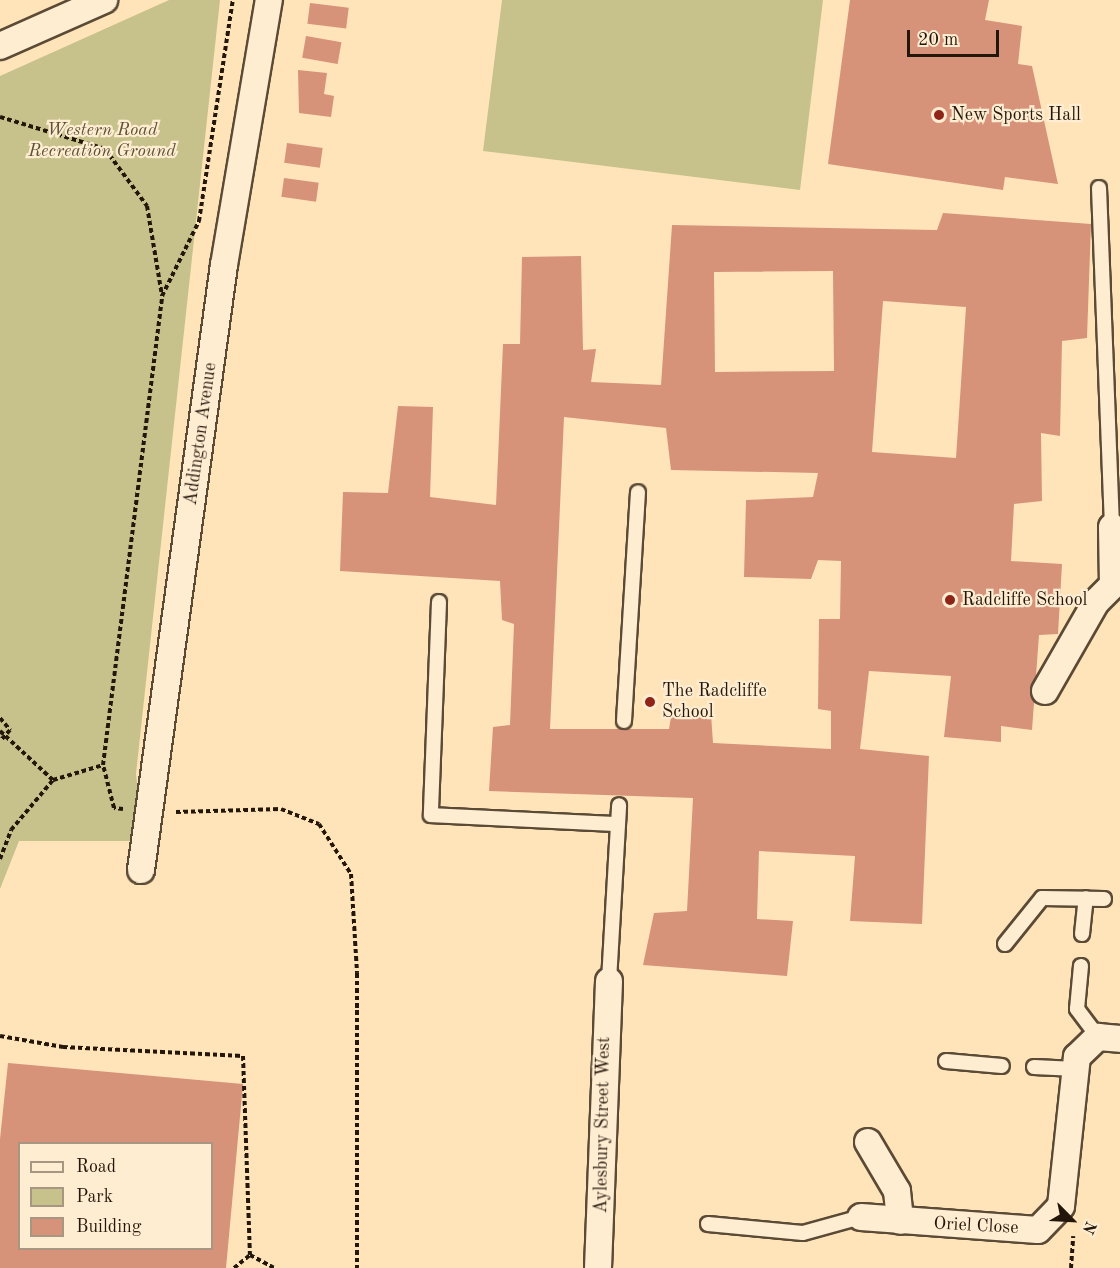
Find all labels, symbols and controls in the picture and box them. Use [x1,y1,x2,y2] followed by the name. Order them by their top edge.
[910,18,1002,56] scale bar
[918,31,958,49] text: 20 m
[951,104,1081,126] place label: New Sports Hall
[932,108,946,122] marker: New Sports Hall
[28,120,176,162] park label: Western Road Recreation Ground
[180,361,222,507] street label: Addington Avenue
[962,589,1087,611] place label: Radcliffe School
[943,593,957,607] marker: Radcliffe School
[662,681,767,724] place label: The Radcliffe School
[643,695,657,709] marker: The Radcliffe School
[591,1036,615,1214] street label: Aylesbury Street West
[18,1142,213,1250] legend
[76,1158,116,1176] text: Road
[76,1188,113,1206] text: Park
[1042,1190,1102,1250] north arrow
[933,1213,1019,1239] street label: Oriel Close
[76,1218,141,1236] text: Building
[1079,1218,1098,1236] text: N

